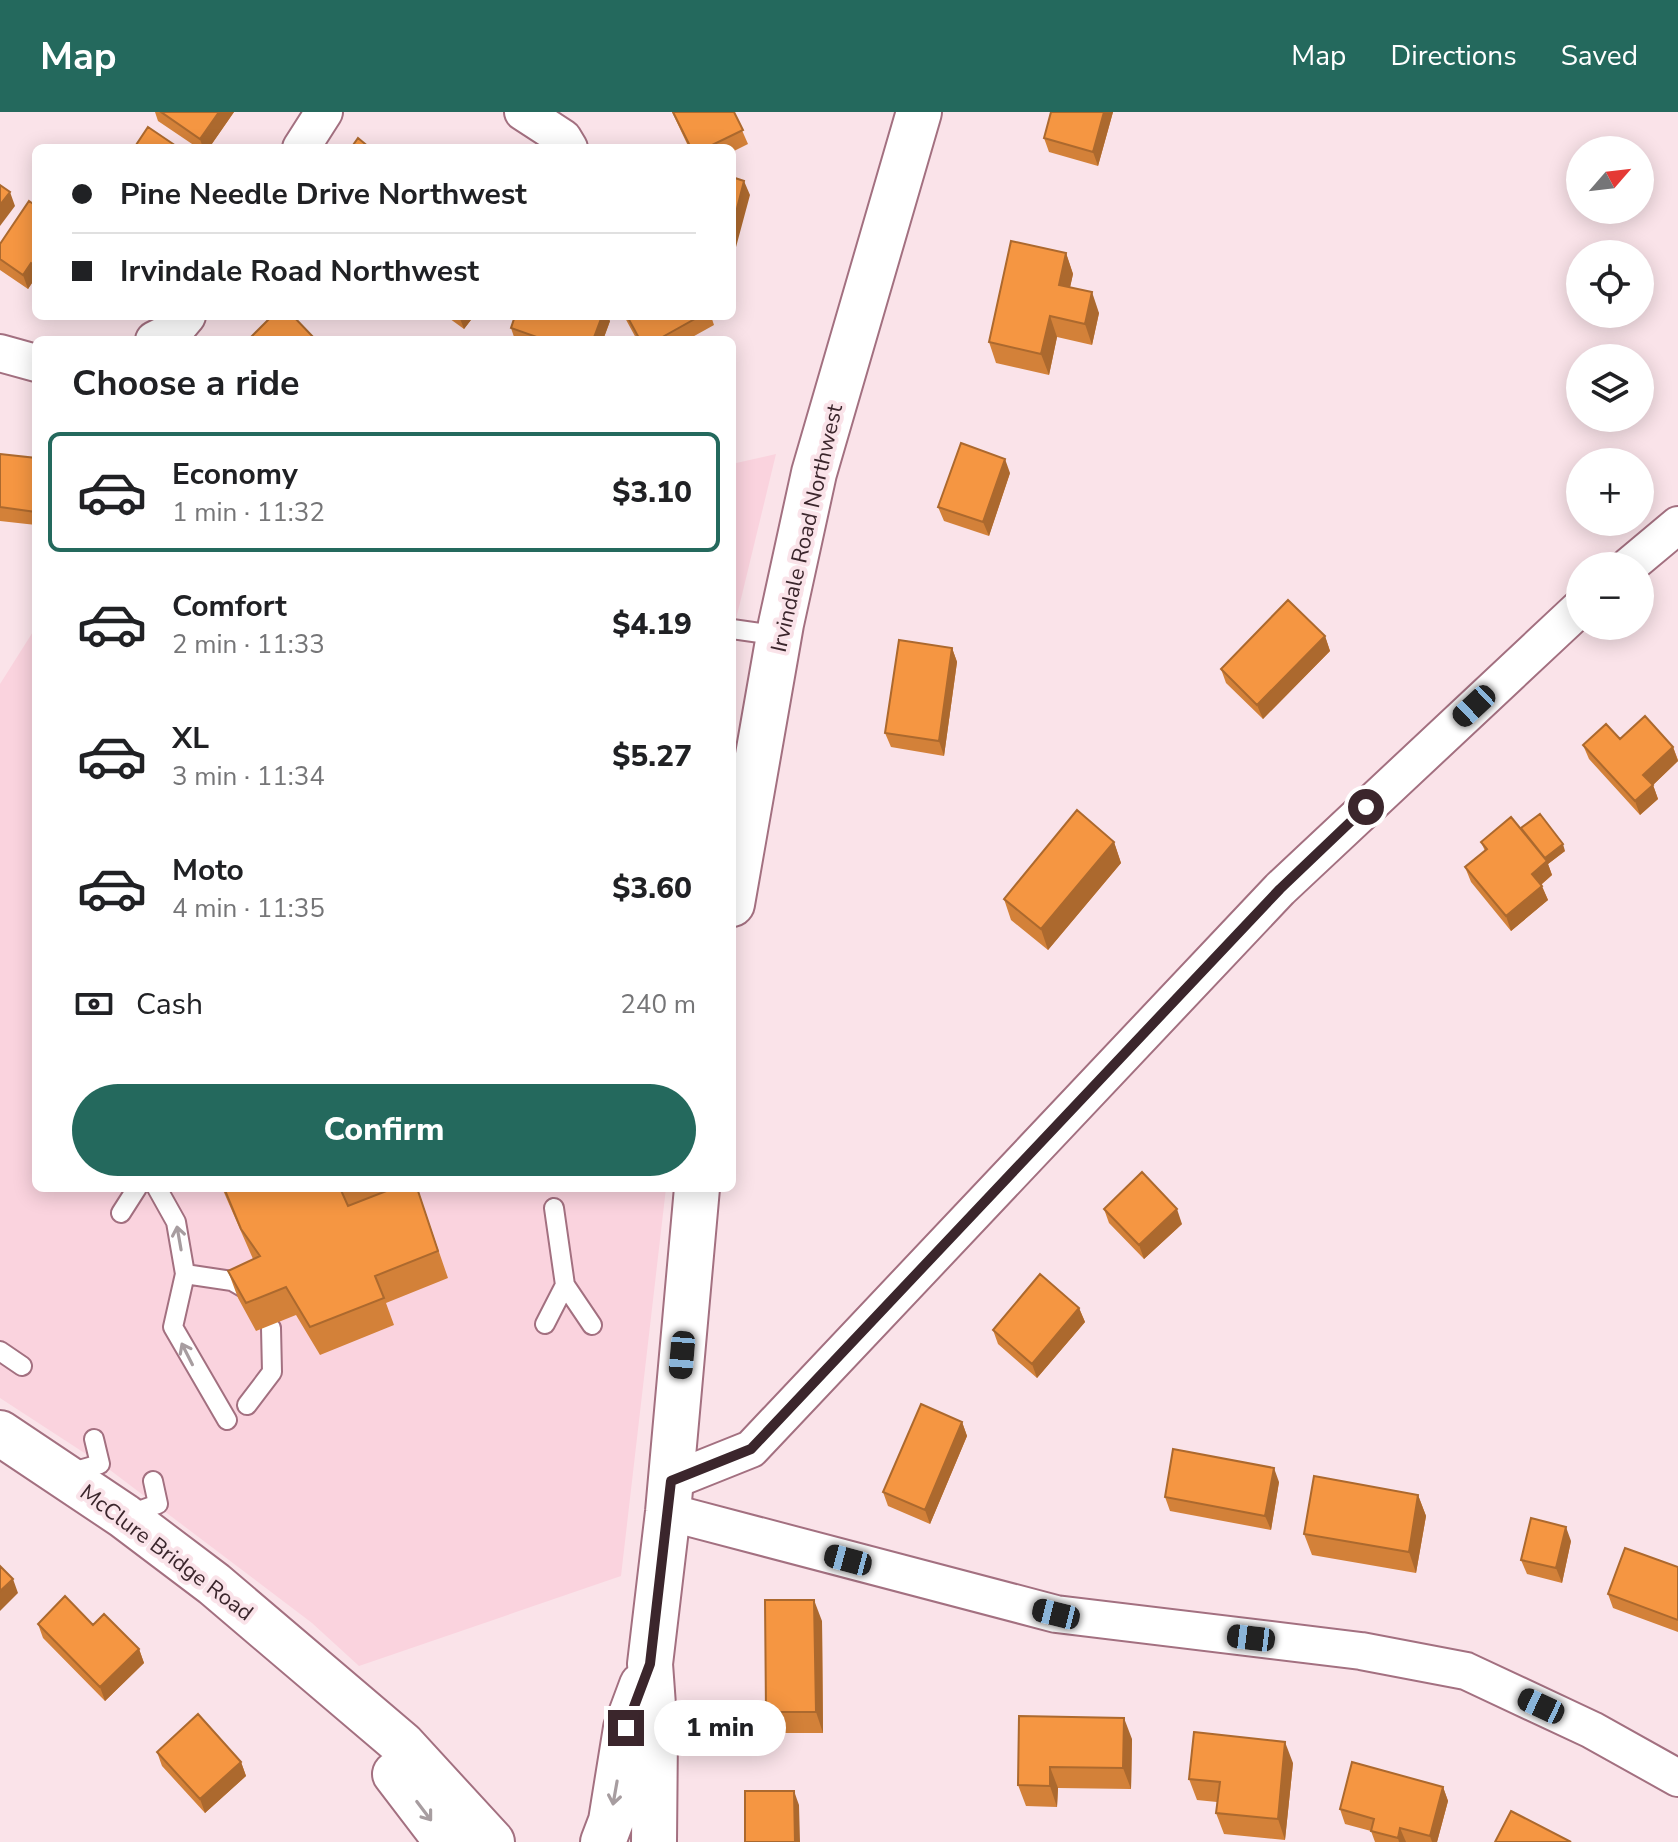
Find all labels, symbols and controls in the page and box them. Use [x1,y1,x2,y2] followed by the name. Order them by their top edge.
[40,31,117,82] text: Map
[1291,37,1346,75] text: Map
[1390,37,1517,75] text: Directions
[1561,37,1638,75] text: Saved
[1566,136,1654,224] north arrow
[1566,136,1654,640] map controls
[120,174,527,215] text: Pine Needle Drive Northwest
[1566,240,1654,328] button: locate
[120,251,479,292] text: Irvindale Road Northwest
[1566,344,1654,432] button: layers
[72,359,300,408] text: Choose a ride
[764,401,850,655] street label: Irvindale Road Northwest
[1566,448,1654,536] button: +
[172,454,298,495] text: Economy
[76,456,148,528] icon: car
[612,472,692,513] text: $3.10
[172,495,325,530] text: 1 min · 11:32
[1566,552,1654,640] button: −
[172,586,287,627] text: Comfort
[76,588,148,660] icon: car
[612,604,692,645] text: $4.19
[172,627,325,662] text: 2 min · 11:33
[1448,681,1500,731] car
[172,718,209,759] text: XL
[76,720,148,792] icon: car
[612,736,692,777] text: $5.27
[172,759,325,794] text: 3 min · 11:34
[1348,789,1384,825] route start
[172,850,244,891] text: Moto
[76,852,148,924] icon: car
[612,868,692,909] text: $3.60
[172,891,325,926] text: 4 min · 11:35
[72,982,116,1026] icon: cash
[136,984,203,1025] text: Cash
[620,987,696,1022] text: 240 m
[72,1084,696,1176] button: Confirm
[170,1225,185,1251] one-way arrow
[668,1330,696,1380] car
[178,1342,194,1366] one-way arrow
[74,1478,259,1628] street label: McClure Bridge Road
[822,1542,874,1578] car
[1030,1597,1082,1631] car
[1226,1623,1276,1653] car
[1514,1685,1568,1727] car
[654,1700,786,1756] callout: 1 min
[608,1710,644,1746] route end
[686,1710,754,1745] text: 1 min
[607,1780,622,1805] one-way arrow
[415,1800,432,1822] one-way arrow

